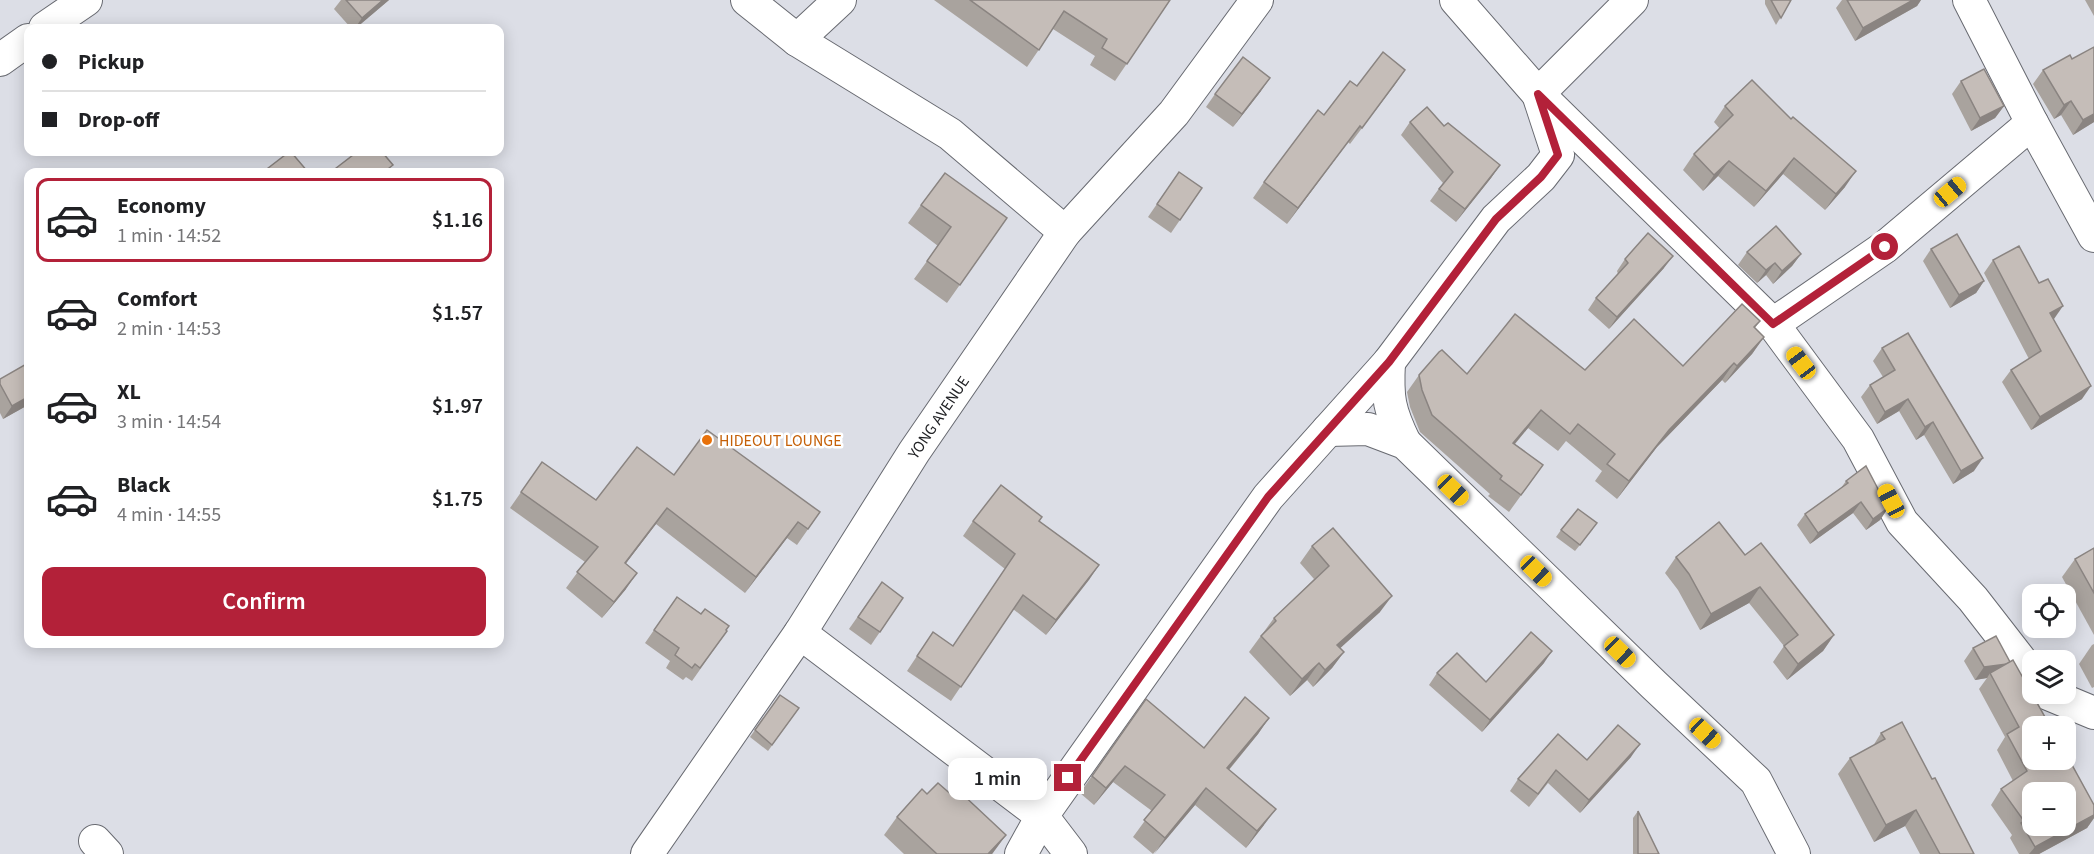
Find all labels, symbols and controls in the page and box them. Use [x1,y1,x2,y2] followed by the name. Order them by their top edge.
[78,46,144,78] text: Pickup
[78,104,159,136] text: Drop-off
[1930,174,1970,210] car
[117,190,206,222] text: Economy
[45,193,99,247] icon: car
[432,204,483,236] text: $1.16
[117,222,221,250] text: 1 min · 14:52
[1871,233,1898,260] route start
[117,283,198,315] text: Comfort
[45,286,99,340] icon: car
[432,297,483,329] text: $1.57
[117,315,221,343] text: 2 min · 14:53
[1783,343,1819,383] car
[902,372,975,464] street label: YONG AVENUE
[117,376,141,408] text: XL
[45,379,99,433] icon: car
[432,390,483,422] text: $1.97
[117,408,221,436] text: 3 min · 14:54
[719,430,842,452] place label: HIDEOUT LOUNGE
[700,433,714,447] marker: HIDEOUT LOUNGE
[117,469,171,501] text: Black
[1434,471,1472,509] car
[45,472,99,526] icon: car
[1875,481,1907,521] car
[432,483,483,515] text: $1.75
[117,501,221,529] text: 4 min · 14:55
[1517,552,1555,590] car
[42,567,486,636] button: Confirm
[2022,584,2076,836] map controls
[2022,584,2076,638] button: locate
[1601,633,1639,671] car
[2022,650,2076,704] button: layers
[1686,714,1724,752] car
[2022,716,2076,770] button: +
[948,757,1047,799] callout: 1 min
[1054,764,1081,791] route end
[974,765,1021,793] text: 1 min
[2022,782,2076,836] button: −

